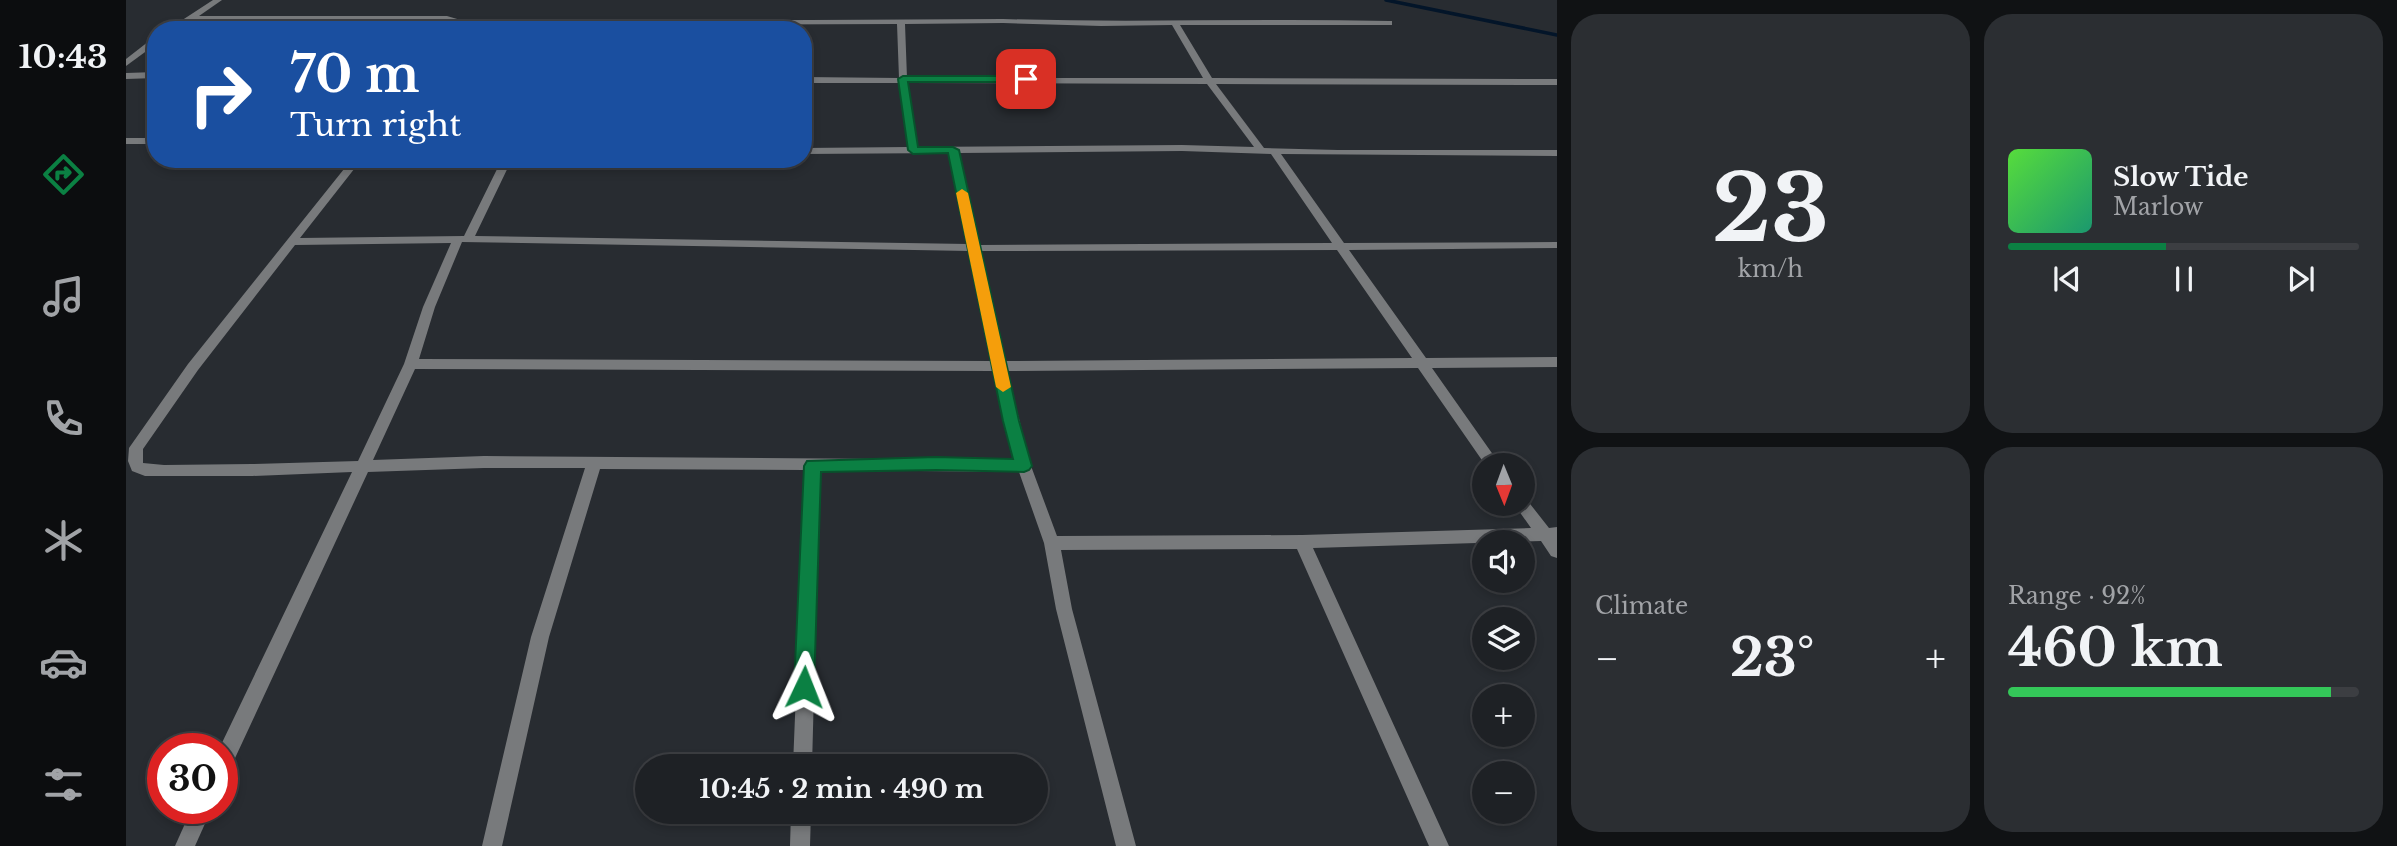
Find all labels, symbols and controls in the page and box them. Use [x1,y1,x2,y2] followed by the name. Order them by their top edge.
[19,37,107,77] text: 10:43
[290,44,420,105] text: 70 m
[175,49,266,140] icon: right
[996,49,1056,109] pin
[1007,60,1045,98] icon: arrive
[290,105,461,145] text: Turn right
[39,150,88,199] icon: directions
[1712,153,1829,266] text: 23
[2113,161,2249,193] text: Slow Tide
[2113,193,2203,221] text: Marlow
[1738,255,1803,283] text: km/h
[2048,260,2086,298] icon: previous
[2165,260,2203,298] icon: pause
[2282,260,2320,298] icon: next
[39,272,88,321] icon: music
[39,394,88,443] icon: phone
[1472,453,1535,516] north arrow
[1472,453,1535,824] map controls
[39,516,88,565] icon: climate
[1472,530,1535,593] button: sound
[2008,582,2146,610] text: Range · 92%
[1595,592,1688,620] text: Climate
[1472,607,1535,670] button: layers
[2008,616,2223,680] text: 460 km
[1730,626,1814,690] text: 23°
[1595,635,1619,682] text: −
[1925,635,1946,682] text: +
[39,638,88,687] icon: car
[767,650,841,724] position arrow
[1472,684,1535,747] button: +
[147,733,238,824] speed limit sign: 30
[39,760,88,809] icon: filters
[1472,761,1535,824] button: −
[699,773,984,805] text: 10:45 · 2 min · 490 m

